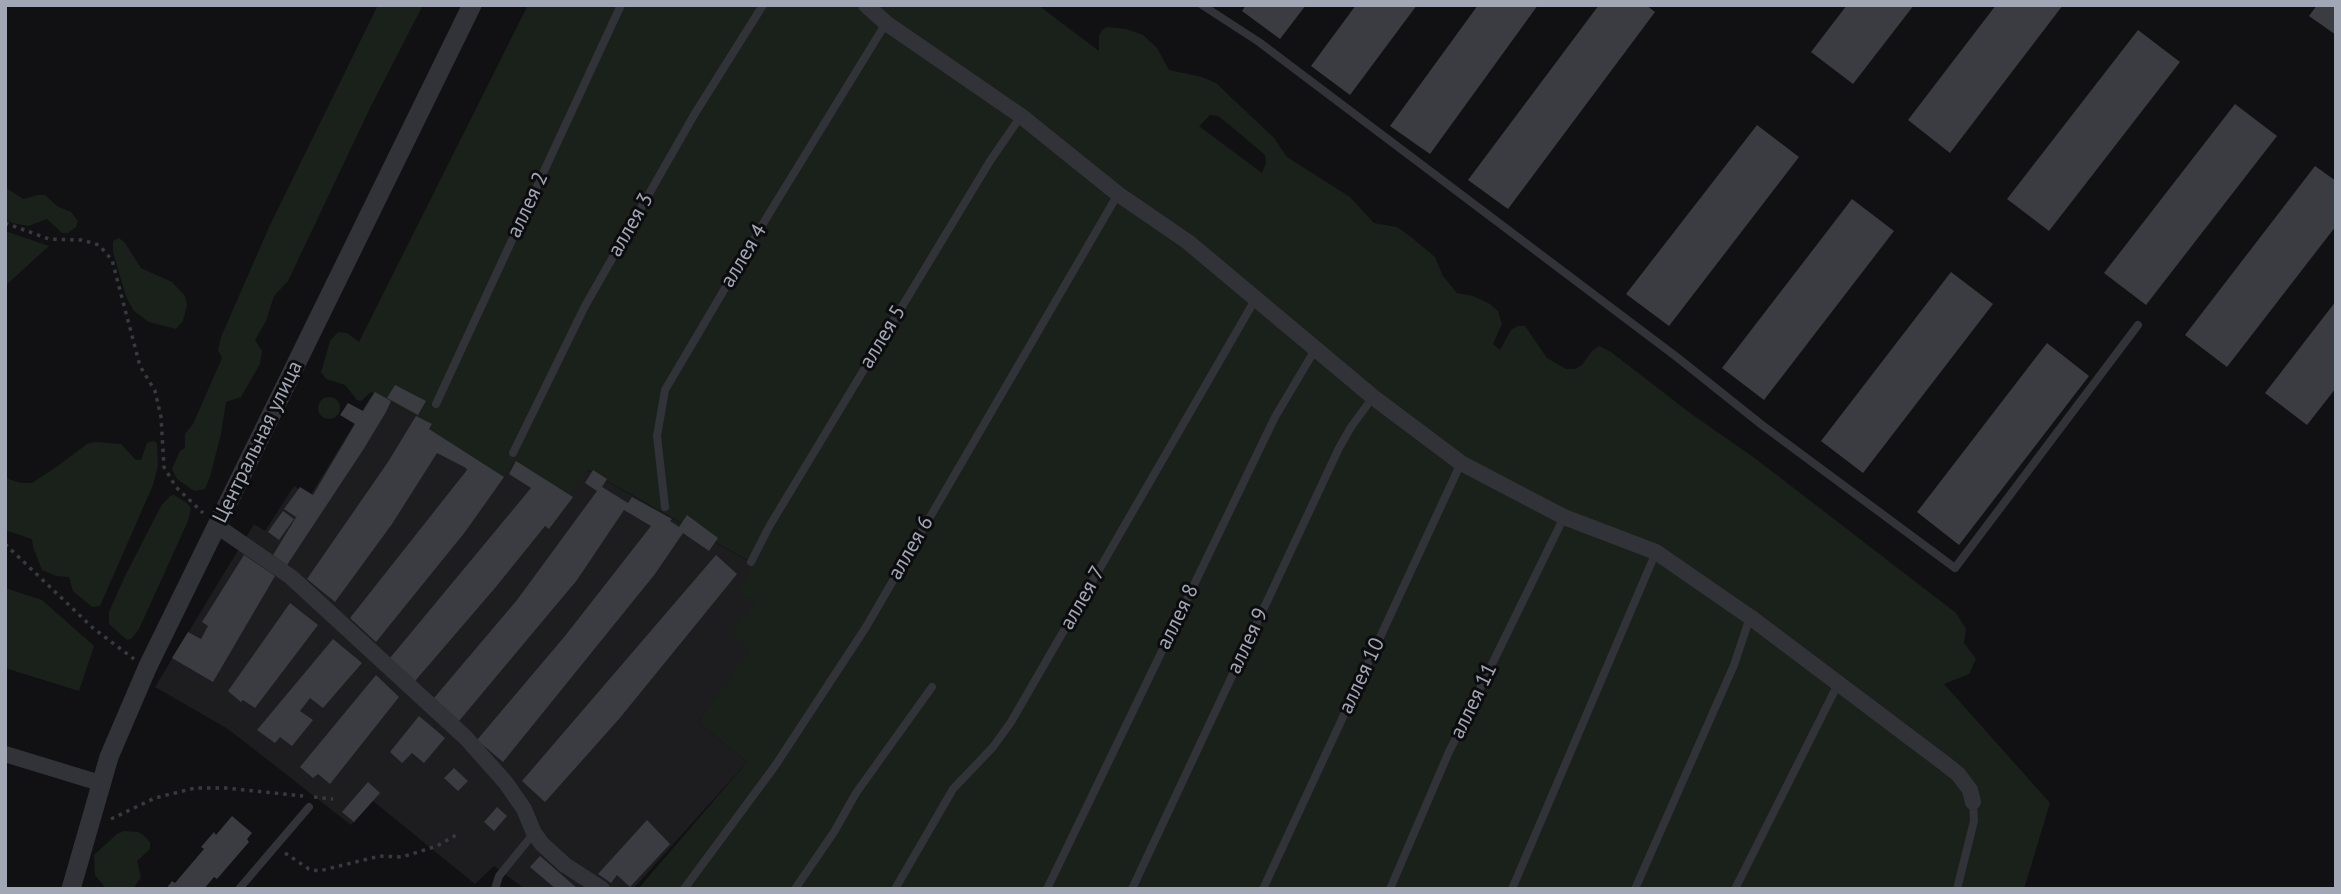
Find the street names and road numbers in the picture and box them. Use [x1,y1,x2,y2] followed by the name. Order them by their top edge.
[502,168,554,242] street label: аллея 2
[603,189,659,261] street label: аллея 3
[715,220,773,292] street label: аллея 4
[854,301,912,373] street label: аллея 5
[208,357,308,527] street label: Центральная улица
[883,512,939,584] street label: аллея 6
[1055,562,1111,634] street label: аллея 7
[1151,580,1205,654] street label: аллея 8
[1222,604,1274,678] street label: аллея 9
[1334,634,1390,718] street label: аллея 10
[1445,659,1503,743] street label: аллея 11

